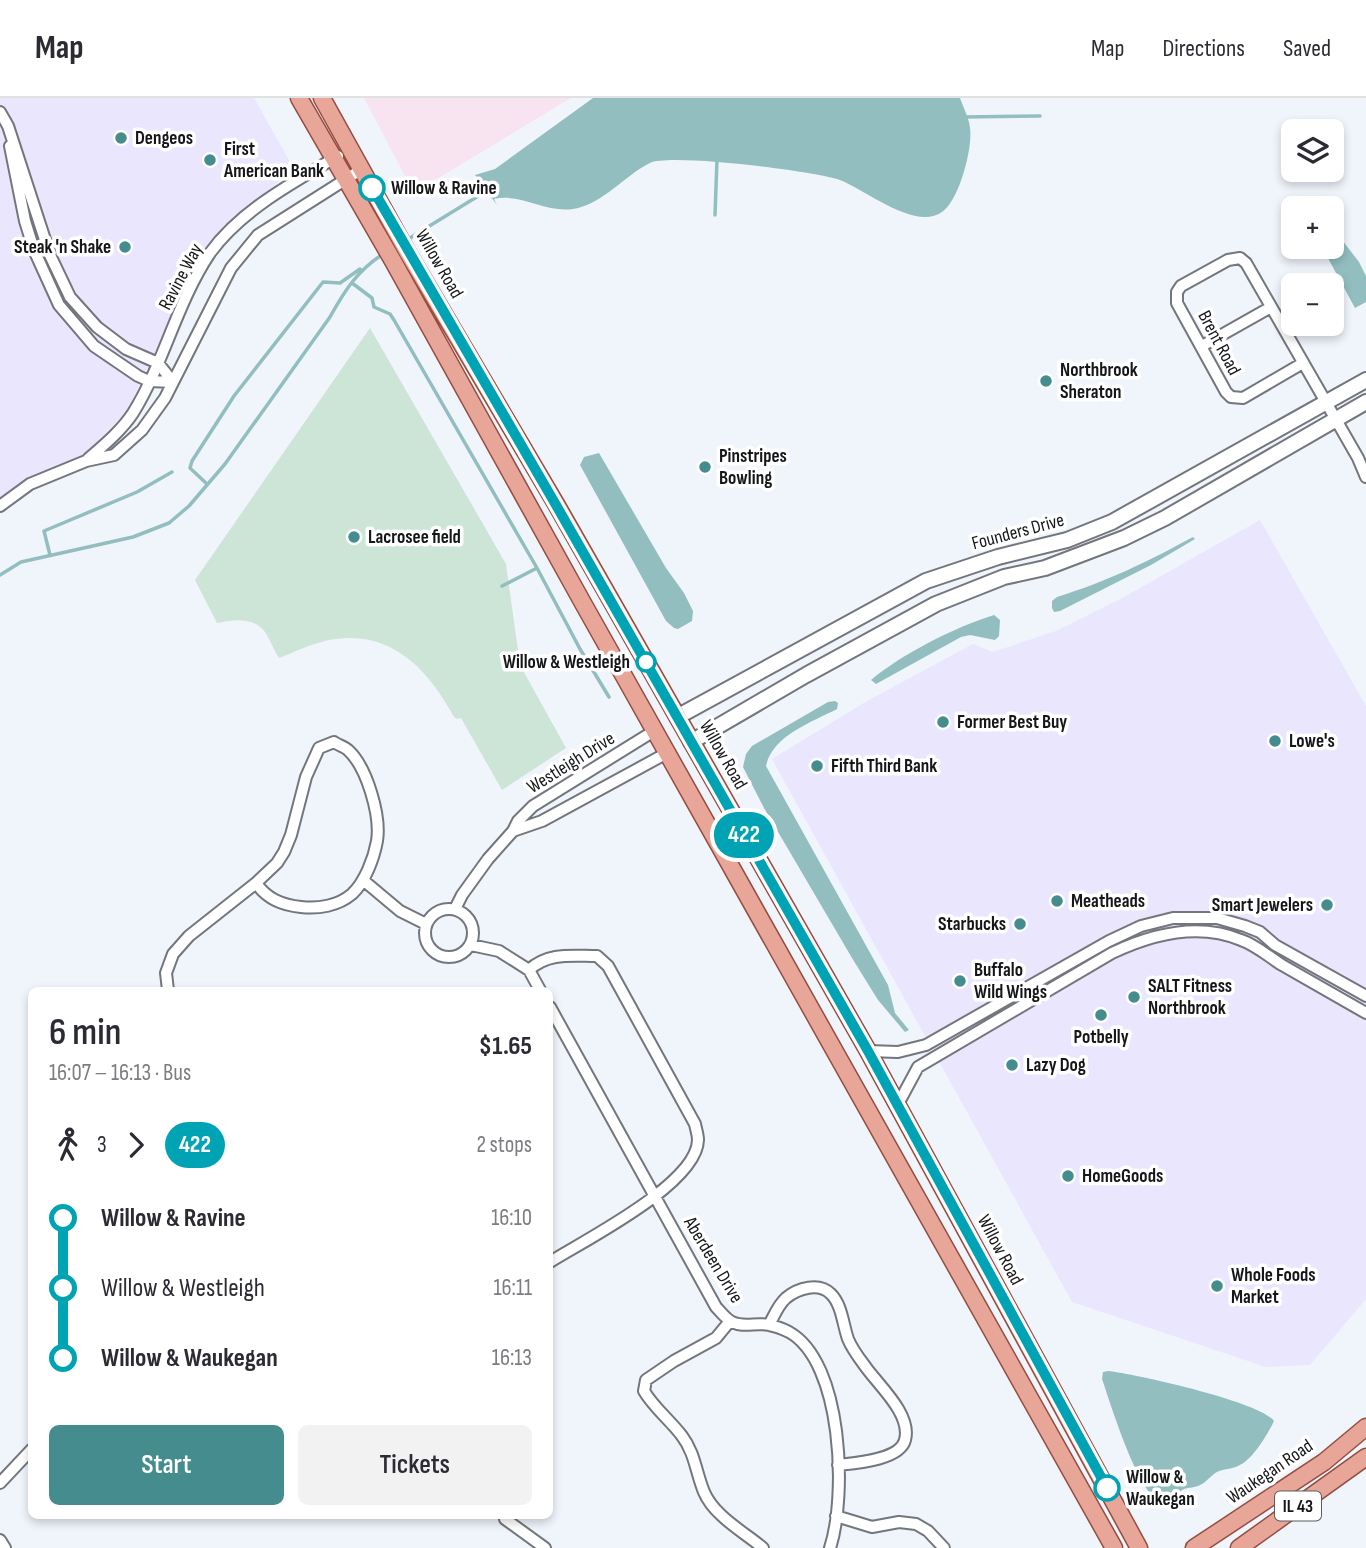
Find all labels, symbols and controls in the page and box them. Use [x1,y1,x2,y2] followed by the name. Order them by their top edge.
[35,28,84,68] text: Map
[1091,34,1124,63] text: Map
[1162,34,1245,63] text: Directions
[1283,34,1331,63] text: Saved
[1281,119,1344,336] map controls
[1281,119,1344,182] button: layers
[135,127,193,150] place label: Dengeos
[113,130,129,146] marker: Dengeos
[223,138,324,183] place label: First American Bank
[202,152,218,168] marker: First American Bank
[359,175,385,201] marker: Willow & Ravine
[391,177,497,200] place label: Willow & Ravine
[1281,196,1344,259] button: +
[410,225,468,303] street label: Willow Road
[14,236,111,259] place label: Steak 'n Shake
[117,239,133,255] marker: Steak 'n Shake
[154,239,208,314] street label: Ravine Way
[1281,273,1344,336] button: −
[1192,307,1246,379] street label: Brent Road
[1060,359,1138,404] place label: Northbrook Sheraton
[1038,373,1054,389] marker: Northbrook Sheraton
[719,445,787,490] place label: Pinstripes Bowling
[697,459,713,475] marker: Pinstripes Bowling
[969,509,1067,555] street label: Founders Drive
[368,526,461,549] place label: Lacrosee field
[346,529,362,545] marker: Lacrosee field
[503,651,630,674] place label: Willow & Westleigh
[636,652,656,672] marker: Willow & Westleigh
[957,711,1067,734] place label: Former Best Buy
[935,714,951,730] marker: Former Best Buy
[694,716,752,794] street label: Willow Road
[523,727,619,799] street label: Westleigh Drive
[1289,730,1335,753] place label: Lowe's
[1267,733,1283,749] marker: Lowe's
[831,755,937,778] place label: Fifth Third Bank
[809,758,825,774] marker: Fifth Third Bank
[704,812,784,858] line badge: 422
[728,820,760,849] text: 422
[1071,890,1145,913] place label: Meatheads
[1049,893,1065,909] marker: Meatheads
[1212,894,1313,917] place label: Smart Jewelers
[1319,897,1335,913] marker: Smart Jewelers
[938,913,1006,936] place label: Starbucks
[1012,916,1028,932] marker: Starbucks
[974,959,1047,1004] place label: Buffalo Wild Wings
[952,973,968,989] marker: Buffalo Wild Wings
[1148,975,1232,1020] place label: SALT Fitness Northbrook
[1126,989,1142,1005] marker: SALT Fitness Northbrook
[1093,1007,1109,1023] marker: Potbelly
[49,1010,121,1055] text: 6 min
[1073,1026,1129,1049] place label: Potbelly
[479,1031,532,1062] text: $1.65
[1026,1054,1086,1077] place label: Lazy Dog
[1004,1057,1020,1073] marker: Lazy Dog
[49,1059,191,1087] text: 16:07 – 16:13 · Bus
[49,1126,87,1164] icon: walk
[117,1126,155,1164] icon: forward
[179,1130,211,1159] text: 422
[97,1131,107,1159] text: 3
[476,1131,532,1159] text: 2 stops
[1082,1165,1163,1188] place label: HomeGoods
[1060,1168,1076,1184] marker: HomeGoods
[101,1203,246,1234] text: Willow & Ravine
[491,1204,532,1232] text: 16:10
[972,1211,1028,1289] street label: Willow Road
[678,1212,748,1307] street label: Aberdeen Drive
[1231,1264,1316,1309] place label: Whole Foods Market
[101,1273,265,1304] text: Willow & Westleigh
[493,1274,532,1302] text: 16:11
[1209,1278,1225,1294] marker: Whole Foods Market
[101,1343,278,1374] text: Willow & Waukegan
[492,1344,532,1372] text: 16:13
[49,1425,284,1505] button: Start
[298,1425,532,1505] button: Tickets
[1222,1435,1318,1509] street label: Waukegan Road
[1126,1466,1195,1511] place label: Willow & Waukegan
[1094,1475,1120,1501] marker: Willow & Waukegan
[1275,1492,1321,1520] road number: IL 43

